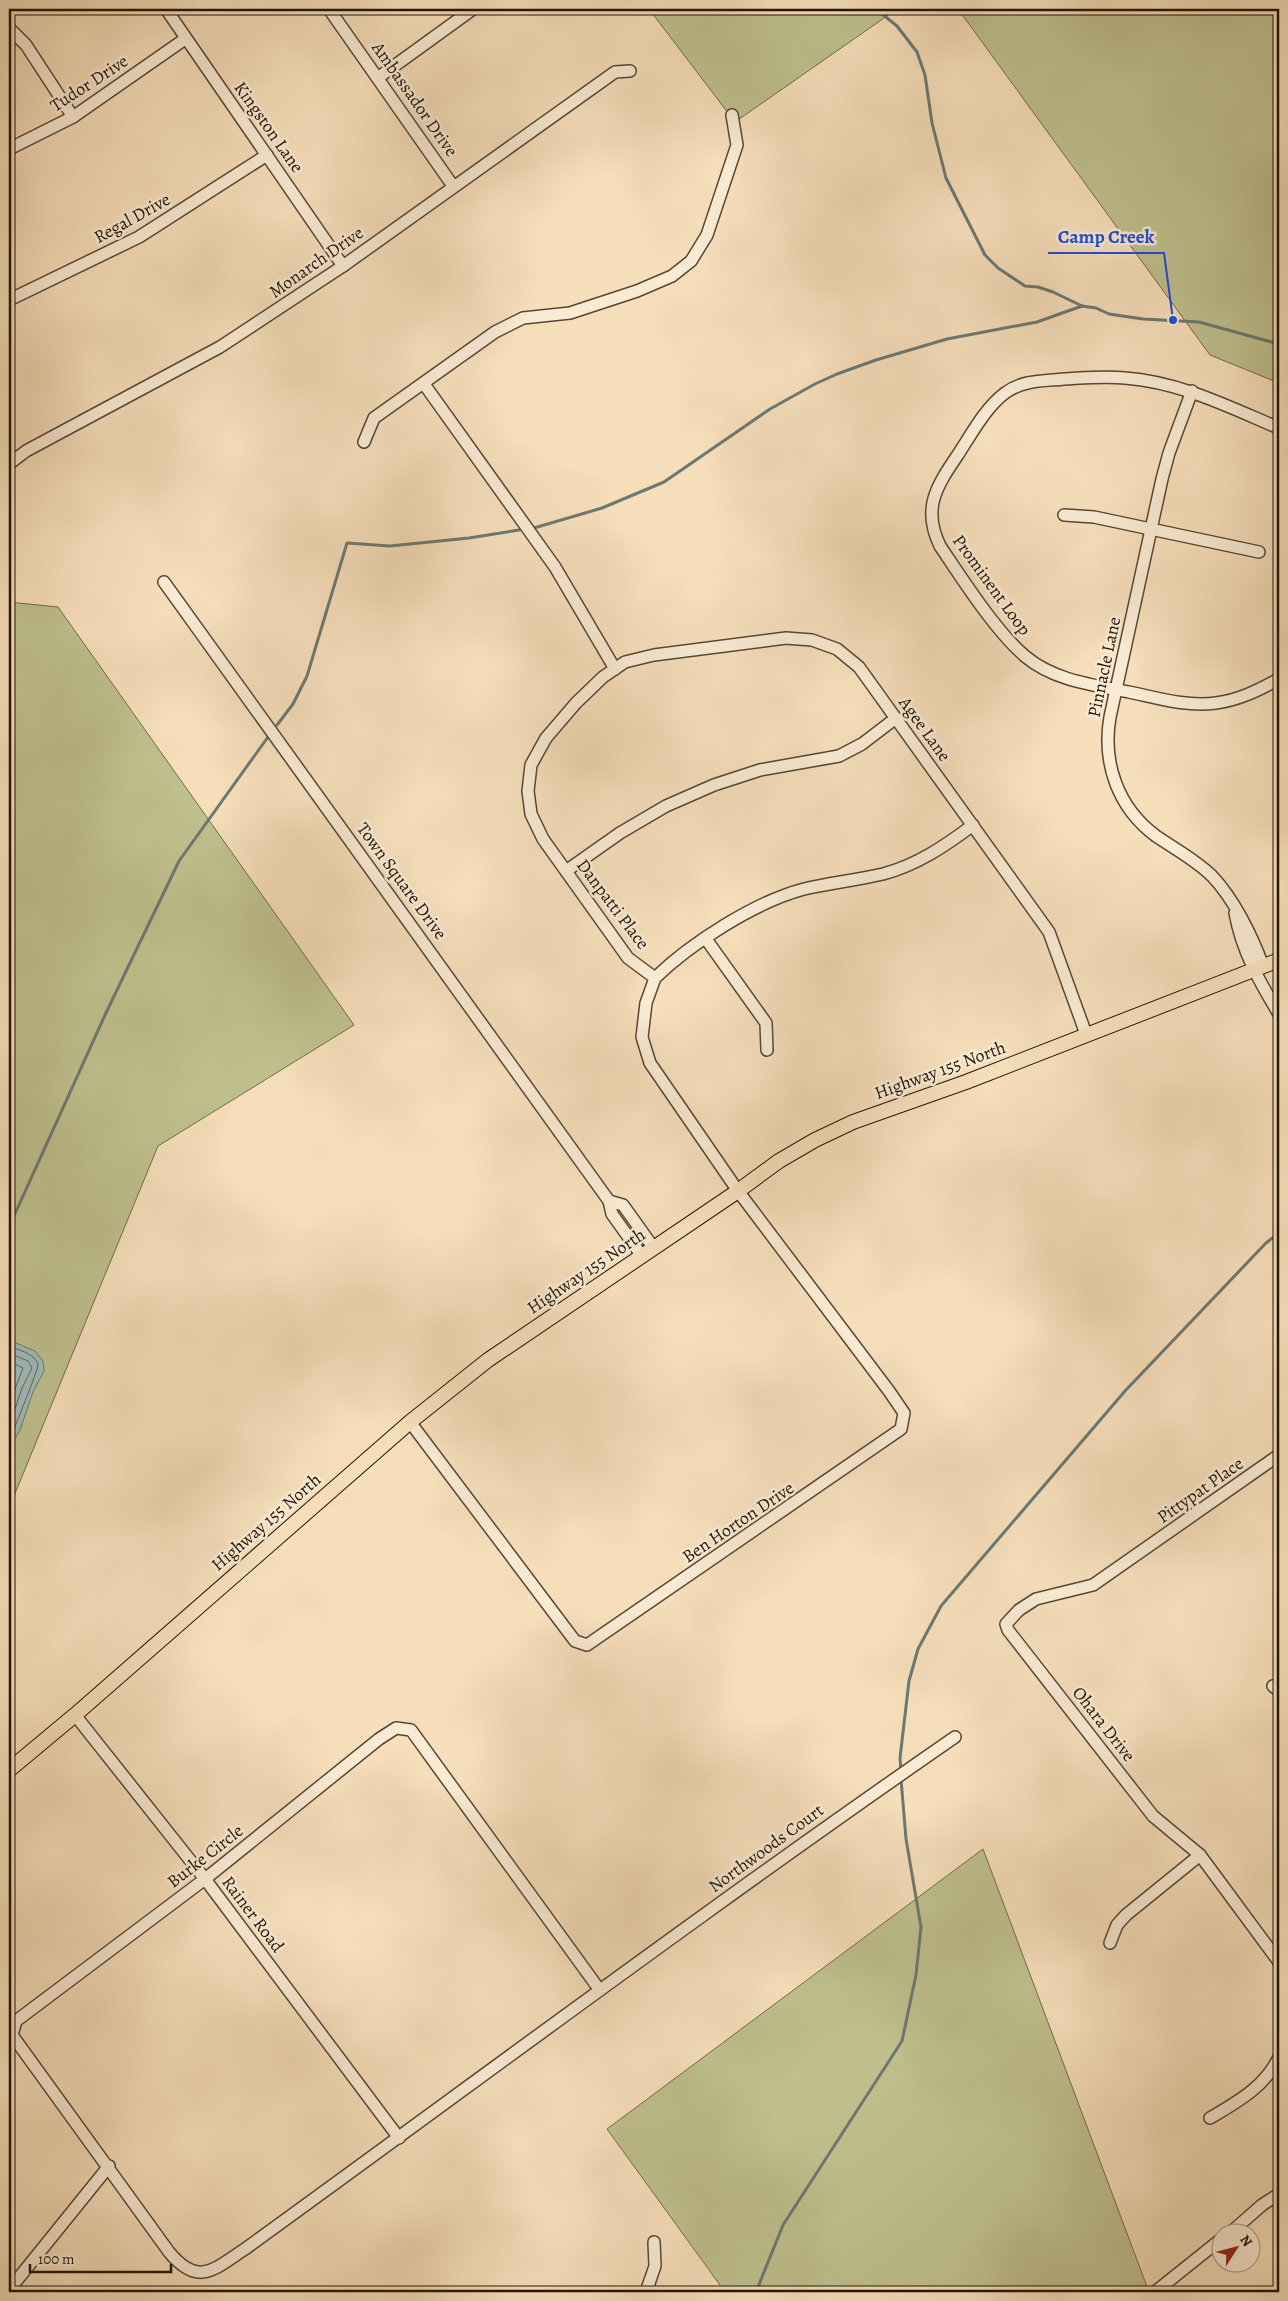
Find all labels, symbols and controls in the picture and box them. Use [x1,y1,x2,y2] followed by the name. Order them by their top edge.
[366,36,464,161] street label: Ambassador Drive
[45,49,133,117] street label: Tudor Drive
[229,77,309,177] street label: Kingston Lane
[89,187,175,249] street label: Regal Drive
[1048,219,1164,253] callout: Camp Creek
[264,221,368,303] street label: Monarch Drive
[1058,224,1154,250] text: Camp Creek
[947,530,1037,640] street label: Prominent Loop
[1082,615,1126,719] street label: Pinnacle Lane
[893,691,957,766] street label: Agee Lane
[351,818,453,944] street label: Town Square Drive
[571,854,655,954] street label: Danpatti Place
[871,1035,1009,1105] street label: Highway 155 North
[522,1222,650,1320] street label: Highway 155 North
[1152,1451,1248,1529] street label: Pittypat Place
[206,1467,326,1576] street label: Highway 155 North
[677,1476,799,1568] street label: Ben Horton Drive
[1067,1681,1141,1767] street label: Ohara Drive
[704,1798,828,1898] street label: Northwoods Court
[162,1819,248,1893] street label: Burke Circle
[216,1871,290,1957] street label: Rainer Road
[1210,2224,1260,2274] north arrow
[1235,2231,1257,2250] text: N
[30,2241,171,2273] scale bar
[38,2249,75,2269] text: 100 m

